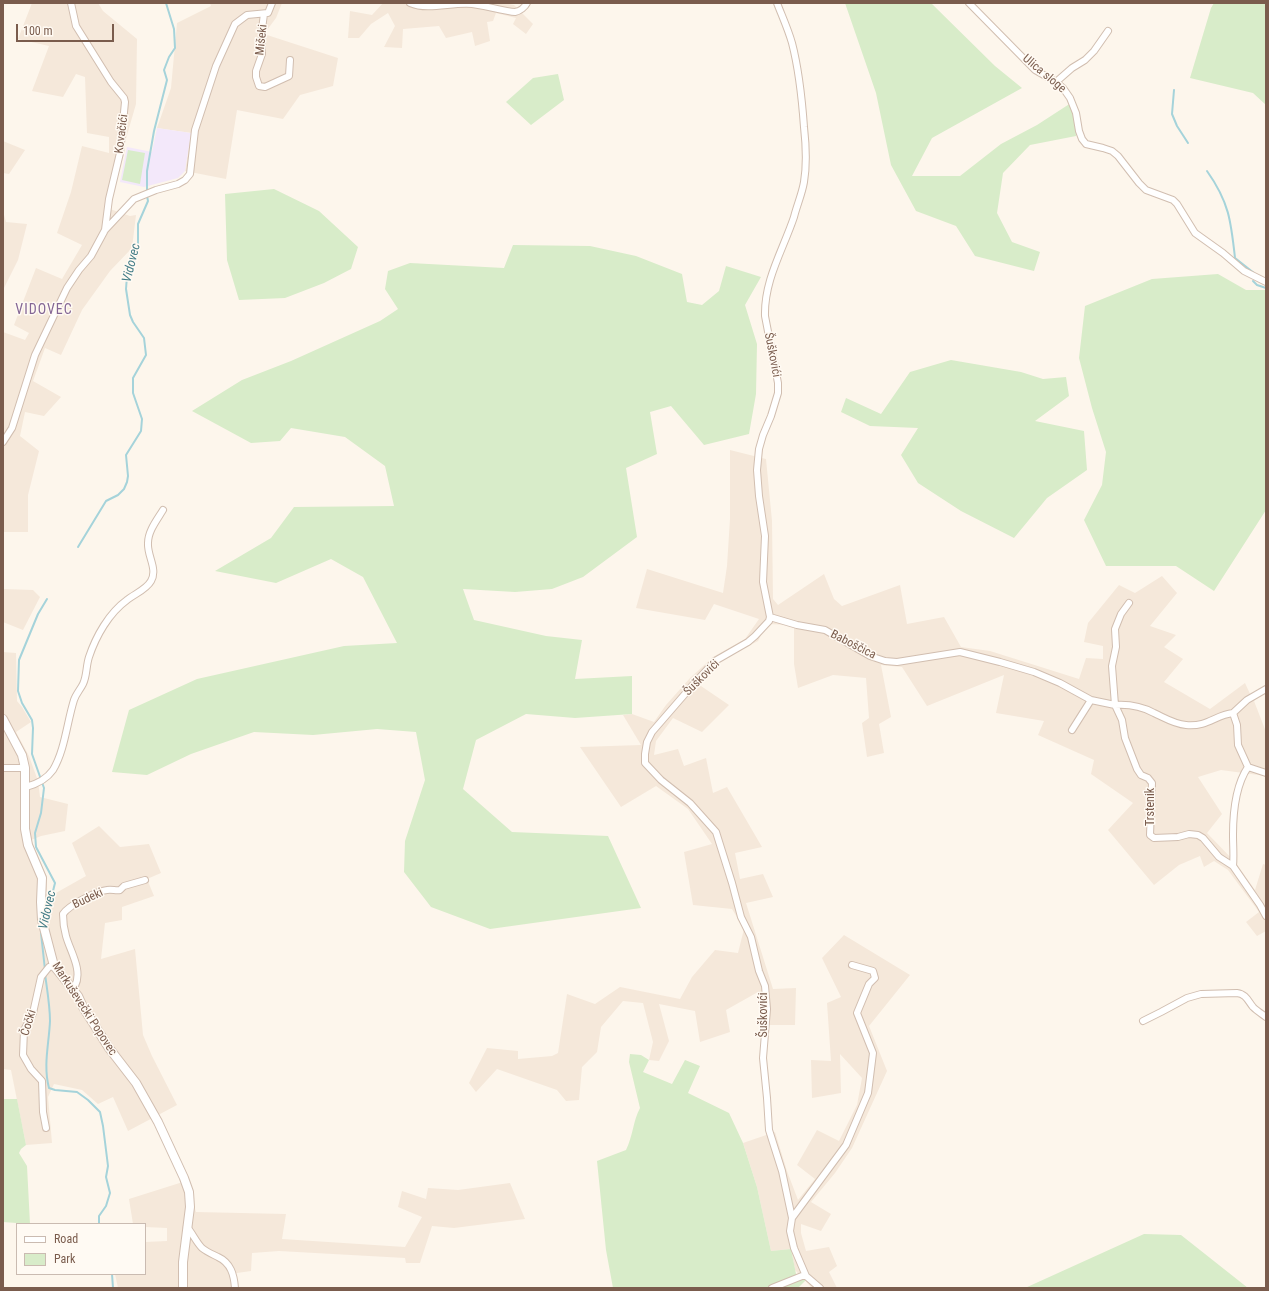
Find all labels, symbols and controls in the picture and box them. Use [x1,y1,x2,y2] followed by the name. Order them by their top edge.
[18,16,116,42] scale bar
[23,24,53,38] text: 100 m
[253,24,271,56] street label: Mišeki
[1019,52,1069,96] street label: Ulica sloge
[112,113,132,155] street label: Kovačići
[120,242,144,284] water label: Vidovec
[15,302,73,318] district label: VIDOVEC
[761,332,783,378] street label: Šuškovići
[828,627,878,663] street label: Baboščica
[681,657,723,699] street label: Šuškovići
[1144,788,1158,826] street label: Trstenik
[70,886,106,912] street label: Budeki
[36,889,60,931] water label: Vidovec
[48,960,120,1058] street label: Markuševečki Popovec
[757,992,771,1038] street label: Šuškovići
[18,1008,40,1038] street label: Čočki
[16,1223,146,1275] legend
[54,1232,78,1246] text: Road
[54,1252,75,1266] text: Park

